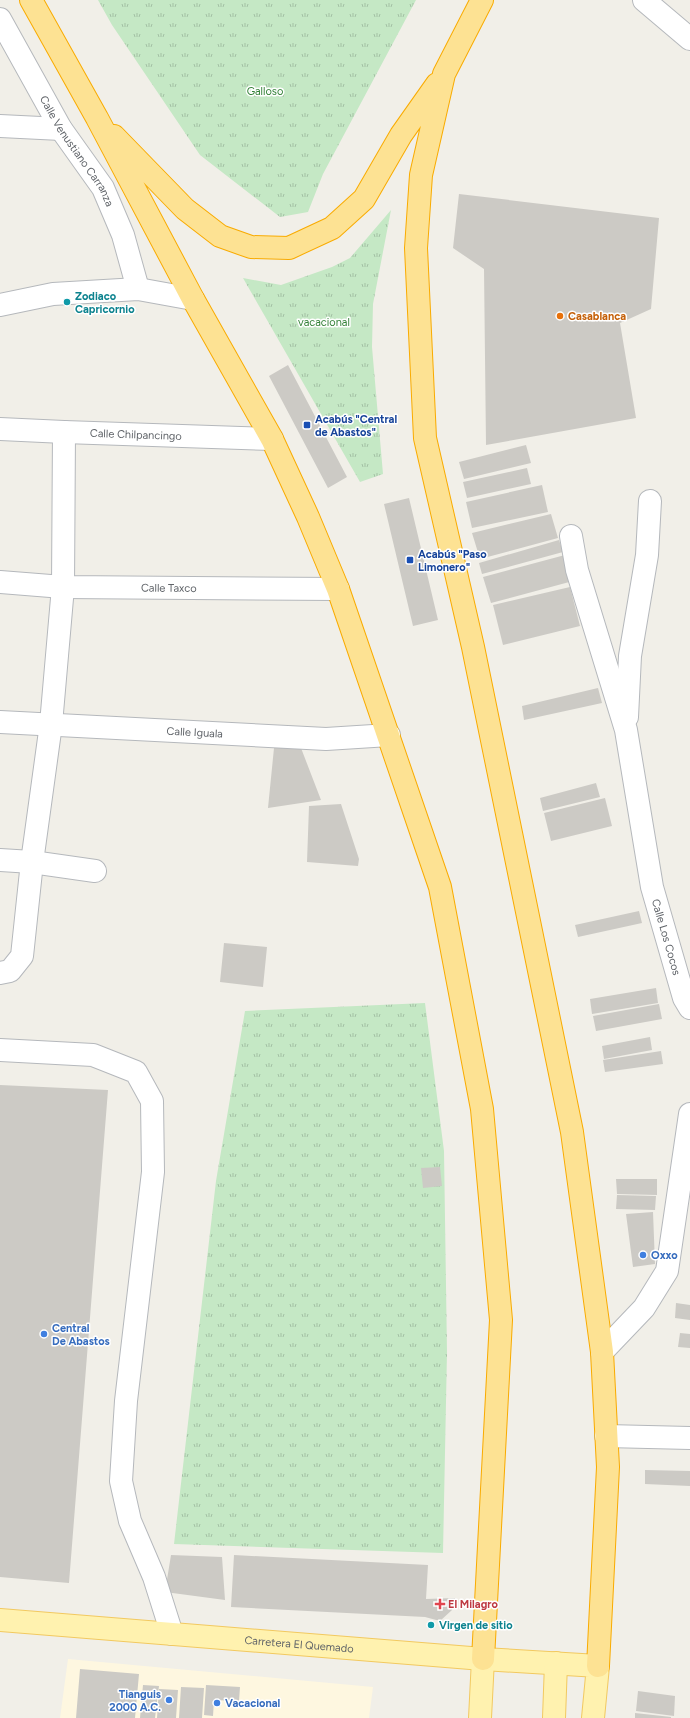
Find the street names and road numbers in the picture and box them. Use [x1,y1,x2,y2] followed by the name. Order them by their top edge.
[37,93,117,208] street label: Calle Venustiano Carranza
[90,426,182,442] street label: Calle Chilpancingo
[141,581,197,594] street label: Calle Taxco
[166,724,223,740] street label: Calle Iguala
[649,897,684,977] street label: Calle Los Cocos
[244,1633,354,1655] street label: Carretera El Quemado

